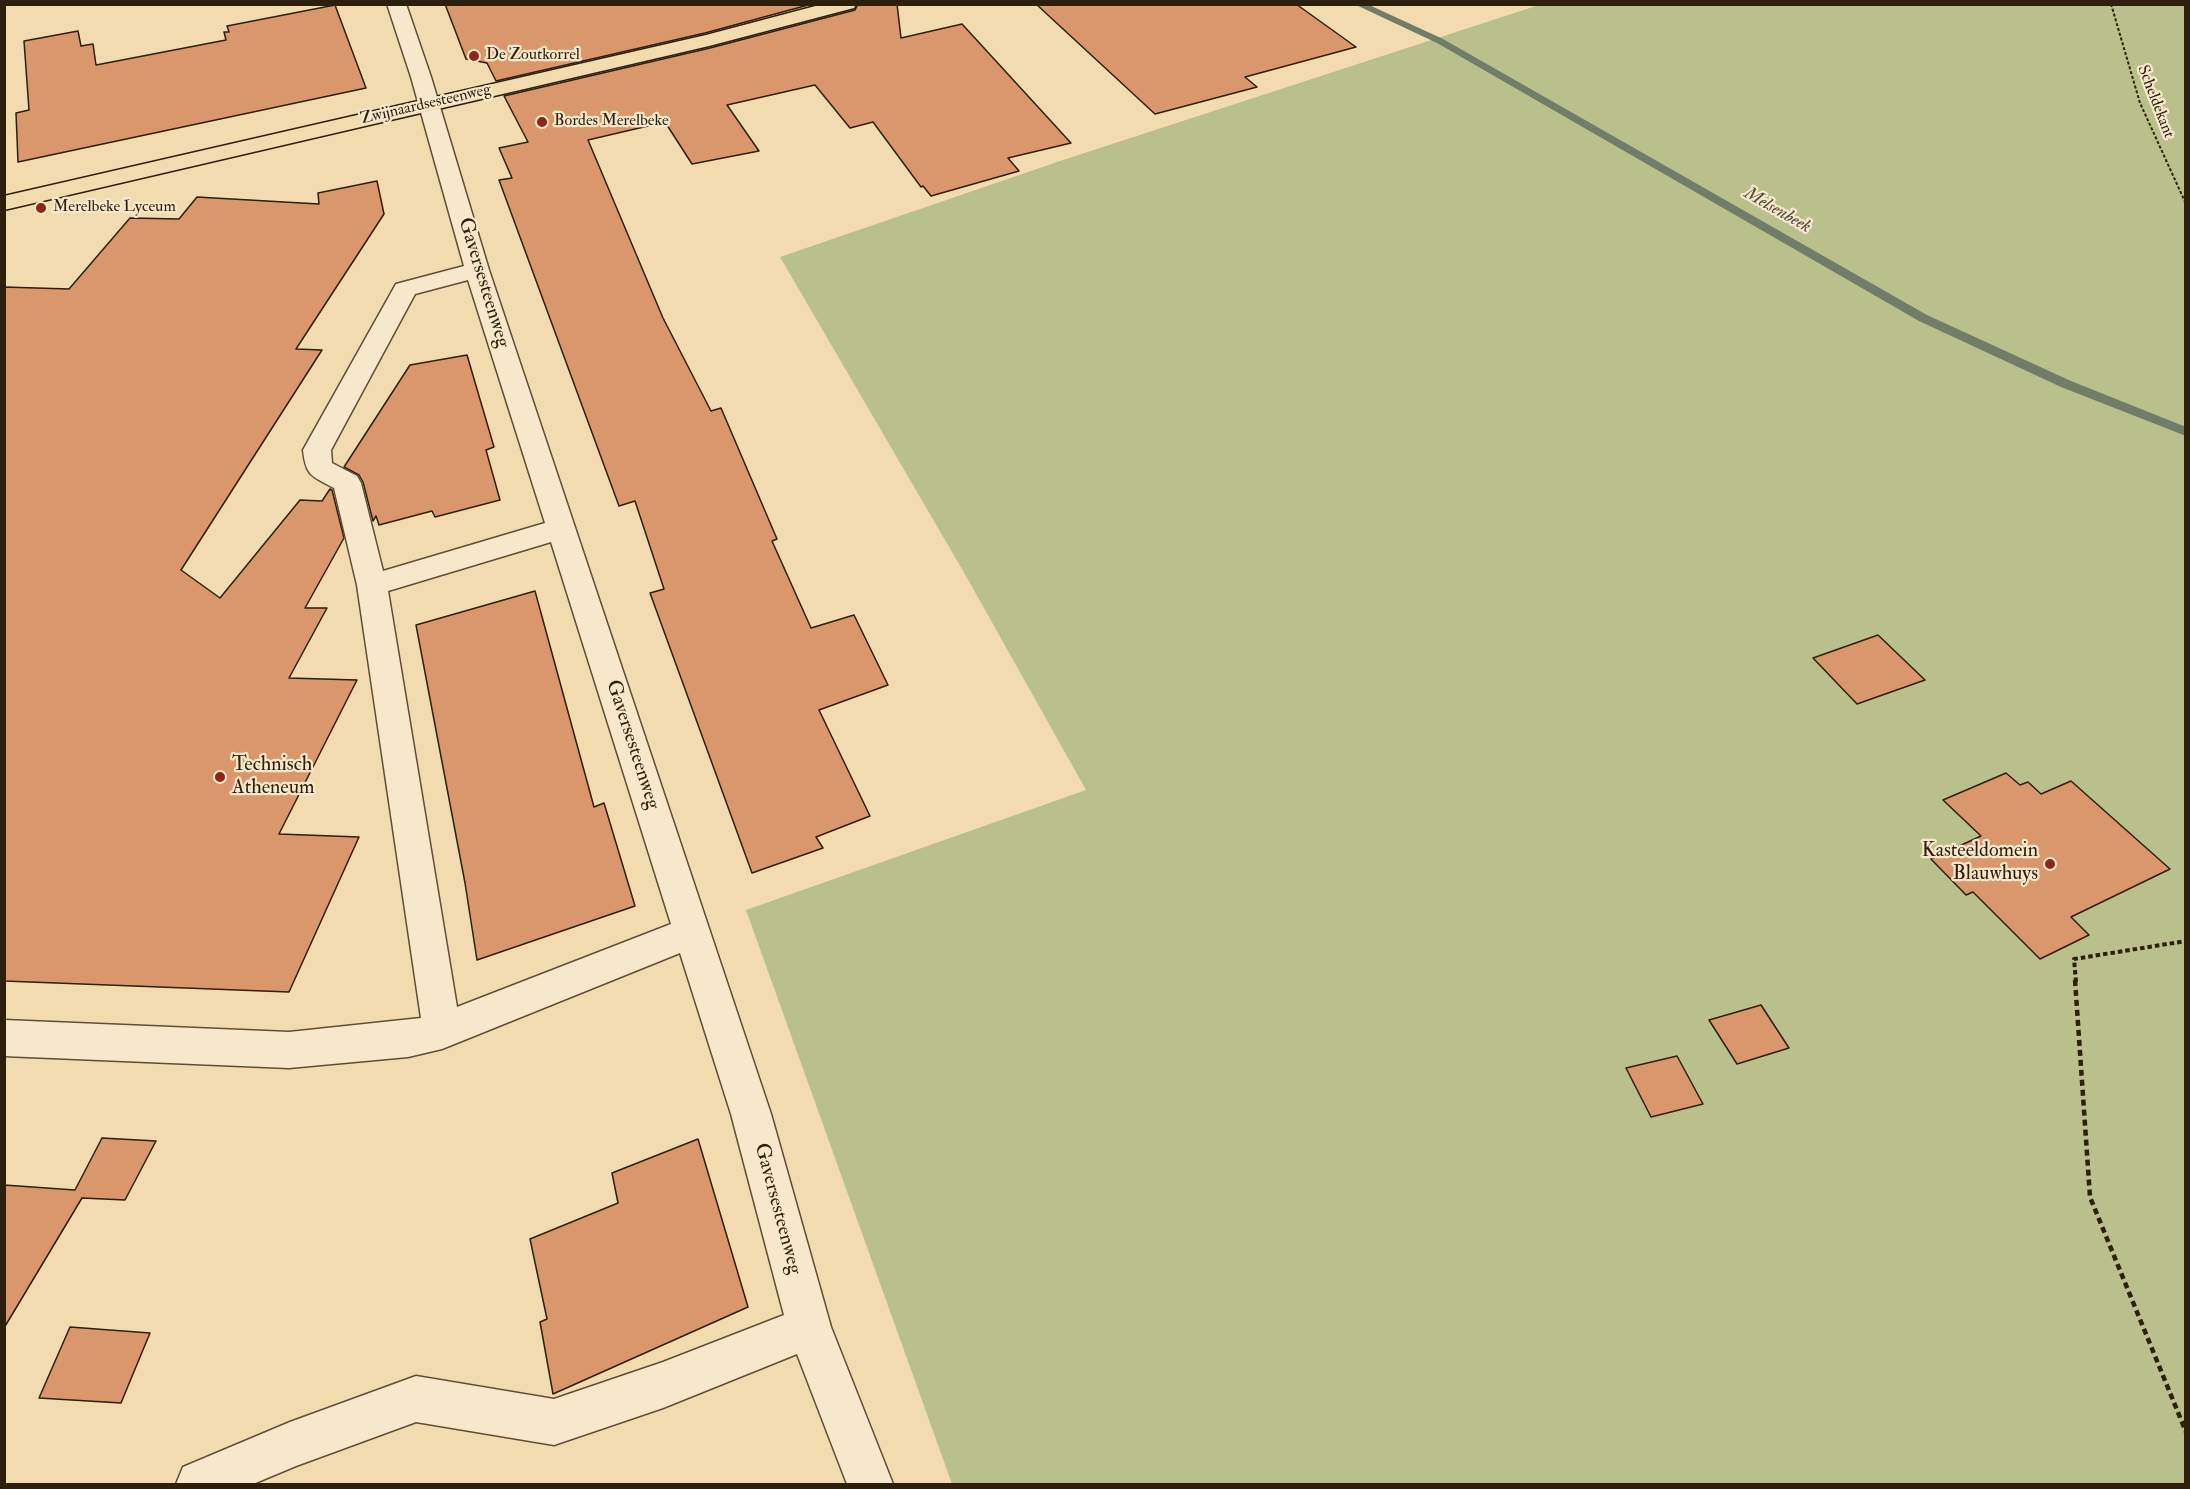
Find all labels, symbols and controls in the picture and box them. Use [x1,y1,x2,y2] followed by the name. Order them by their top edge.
[486,46,580,66] place label: De Zoutkorrel
[467,49,481,63] marker: De Zoutkorrel
[2132,63,2178,141] street label: Scheldekant
[359,81,493,129] street label: Zwijnaardsesteenweg
[554,112,669,132] place label: Bordes Merelbeke
[535,115,549,129] marker: Bordes Merelbeke
[1740,183,1814,239] water label: Melsenbeek
[53,198,176,218] place label: Merelbeke Lyceum
[34,201,48,215] marker: Merelbeke Lyceum
[452,215,514,351] street label: Gaversesteenweg
[600,677,664,813] street label: Gaversesteenweg
[232,754,315,801] place label: Technisch Atheneum
[213,770,227,784] marker: Technisch Atheneum
[1922,840,2038,887] place label: Kasteeldomein Blauwhuys
[2043,857,2057,871] marker: Kasteeldomein Blauwhuys
[748,1141,806,1277] street label: Gaversesteenweg

